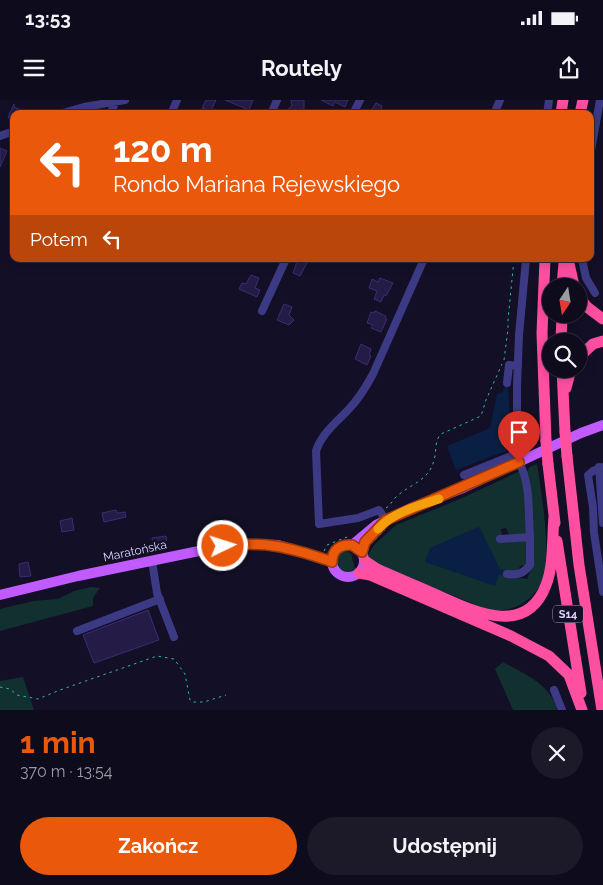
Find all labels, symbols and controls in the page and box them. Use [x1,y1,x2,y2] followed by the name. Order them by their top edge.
[25,7,71,29] text: 13:53
[20,54,48,82] icon: menu
[555,54,583,82] icon: share
[261,55,342,81] text: Routely
[113,129,213,170] text: 120 m
[30,130,95,195] icon: left
[113,171,400,197] text: Rondo Mariana Rejewskiego
[98,225,126,253] icon: left
[30,228,88,250] text: Potem
[542,278,588,322] north arrow
[542,278,587,378] map controls
[542,333,587,378] button: search
[498,411,540,462] pin
[505,418,533,446] icon: arrive
[196,519,248,571] position arrow
[102,537,168,565] street label: Maratońska
[553,606,583,622] road number: S14
[20,725,96,760] text: 1 min
[531,727,583,779] button: close
[20,762,113,781] text: 370 m · 13:54
[20,817,297,875] button: Zakończ
[307,817,583,875] button: Udostępnij

